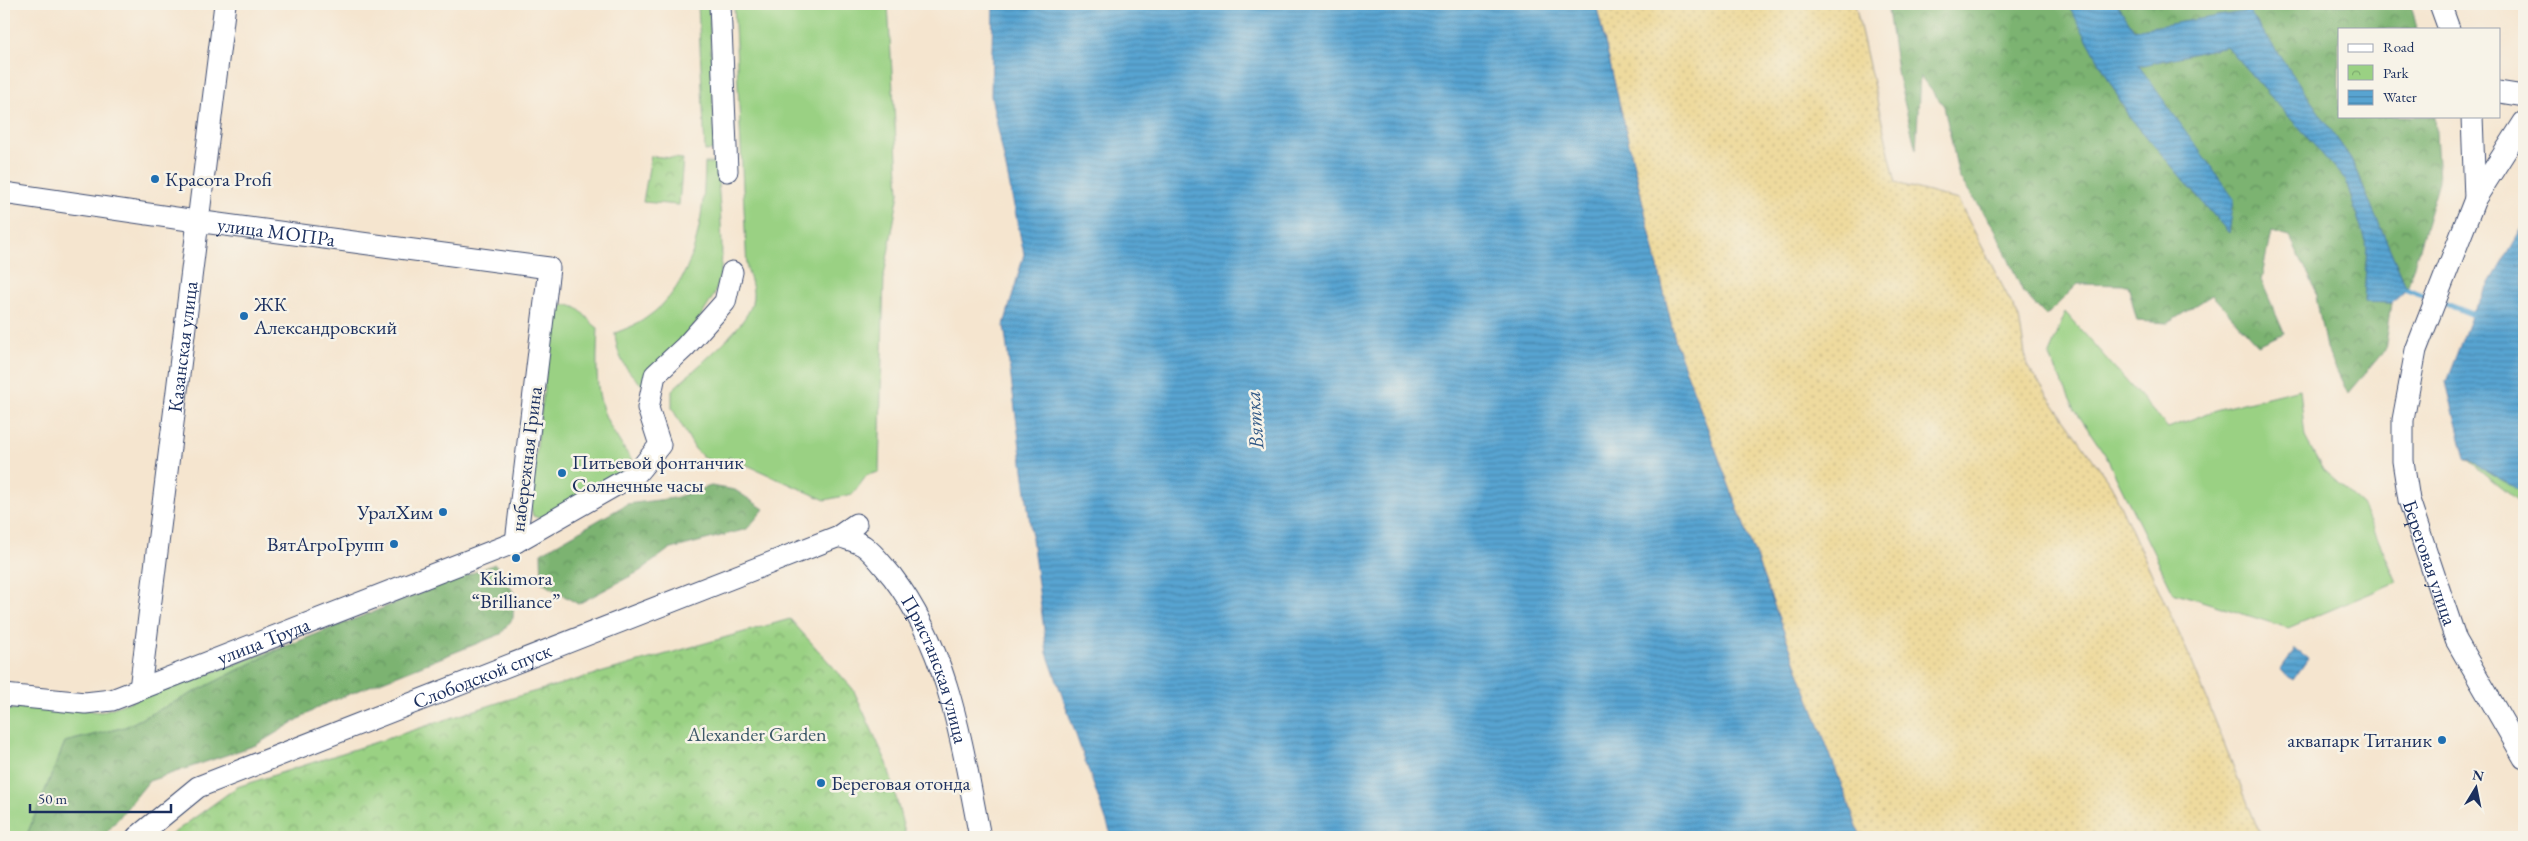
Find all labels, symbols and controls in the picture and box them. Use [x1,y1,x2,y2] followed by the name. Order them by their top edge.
[2338,28,2500,118] legend
[2383,37,2415,56] text: Road
[2383,63,2410,82] text: Park
[2383,87,2417,106] text: Water
[165,166,272,192] place label: Красота Profi
[149,173,161,185] marker: Красота Profi
[216,211,337,252] street label: улица МОПРа
[161,280,204,414] street label: Казанская улица
[253,291,397,340] place label: ЖК Александровский
[238,310,250,322] marker: ЖК Александровский
[504,385,548,533] street label: набережная Грина
[1239,390,1270,451] water label: Вятка
[572,449,744,498] place label: Питьевой фонтанчик Солнечные часы
[556,467,568,479] marker: Питьевой фонтанчик Солнечные часы
[2397,496,2463,629] street label: Береговая улица
[356,499,433,525] place label: УралХим
[437,506,449,518] marker: УралХим
[267,531,384,557] place label: ВятАгроГрупп
[388,538,400,550] marker: ВятАгроГрупп
[510,552,522,564] marker: Kikimora “Brilliance”
[472,565,560,614] place label: Kikimora “Brilliance”
[895,590,974,746] street label: Пристанская улица
[213,611,313,671] street label: улица Труда
[409,637,556,715] street label: Слободской спуск
[686,721,827,747] park label: Alexander Garden
[2287,727,2432,753] place label: аквапарк Титаник
[2436,734,2448,746] marker: аквапарк Титаник
[2450,764,2500,814] north arrow
[2471,765,2486,785] text: N
[831,770,971,796] place label: Береговая отонда
[815,777,827,789] marker: Береговая отонда
[30,781,171,813] scale bar
[38,789,67,808] text: 50 m

